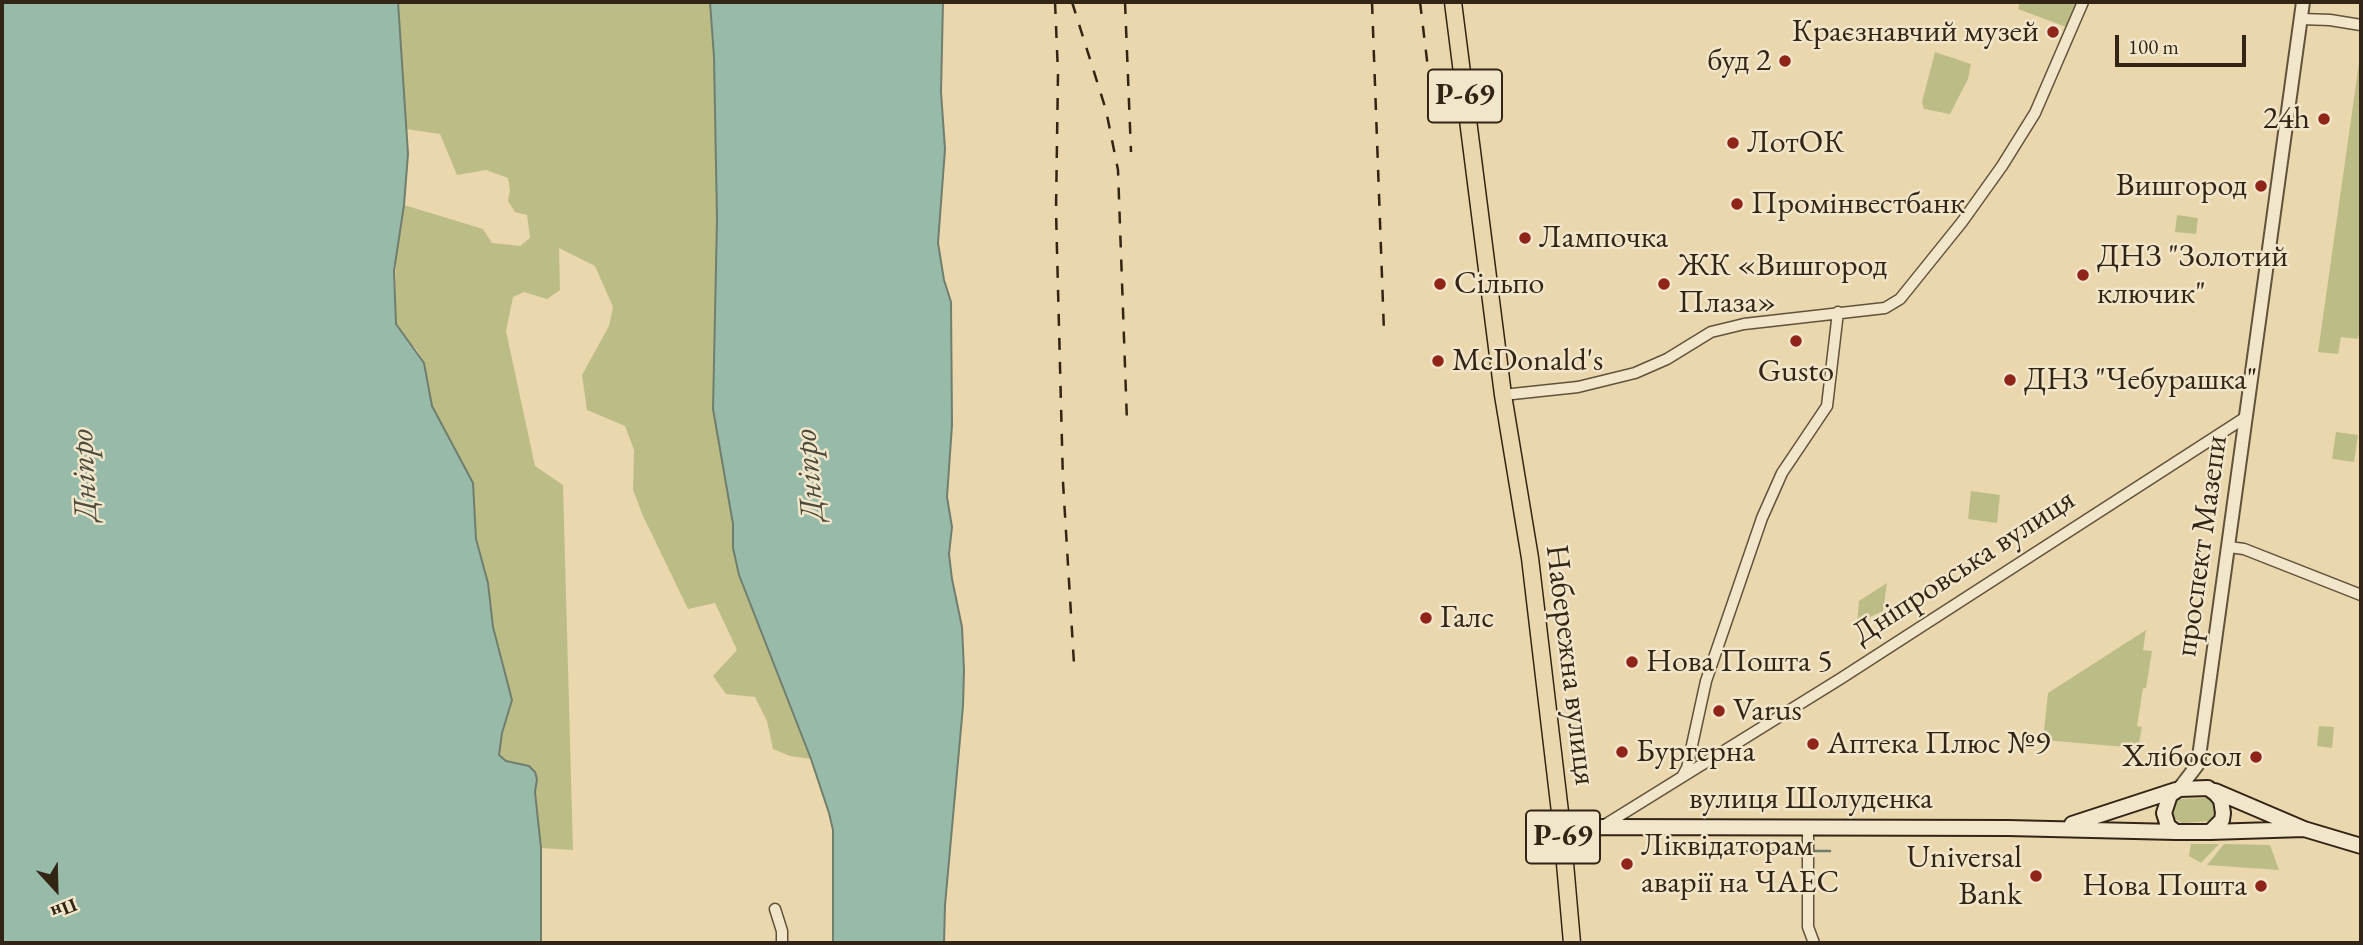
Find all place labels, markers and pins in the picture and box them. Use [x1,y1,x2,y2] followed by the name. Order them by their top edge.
[1792,13,2039,51] place label: Краєзнавчий музей
[2045,24,2061,40] marker: Краєзнавчий музей
[1707,42,1771,80] place label: буд 2
[1777,53,1793,69] marker: буд 2
[2263,100,2310,138] place label: 24h
[2316,111,2332,127] marker: 24h
[1747,124,1844,162] place label: ЛотОК
[1725,135,1741,151] marker: ЛотОК
[2116,167,2247,205] place label: Вишгород
[2253,178,2269,194] marker: Вишгород
[1751,185,1965,223] place label: Промінвестбанк
[1729,196,1745,212] marker: Промінвестбанк
[1539,219,1668,257] place label: Лампочка
[1517,230,1533,246] marker: Лампочка
[2097,238,2288,313] place label: ДНЗ "Золотий ключик"
[1678,247,1887,322] place label: ЖК «Вишгород Плаза»
[1454,265,1544,303] place label: Сільпо
[2075,267,2091,283] marker: ДНЗ "Золотий ключик"
[1432,276,1448,292] marker: Сільпо
[1656,276,1672,292] marker: ЖК «Вишгород Плаза»
[1788,333,1804,349] marker: Gusto
[1452,342,1603,380] place label: McDonald's
[1430,353,1446,369] marker: McDonald's
[1758,353,1834,391] place label: Gusto
[2024,361,2257,399] place label: ДНЗ "Чебурашка"
[2002,372,2018,388] marker: ДНЗ "Чебурашка"
[1440,599,1494,637] place label: Галс
[1418,610,1434,626] marker: Галс
[1646,643,1833,681] place label: Нова Пошта 5
[1624,654,1640,670] marker: Нова Пошта 5
[1733,692,1802,730] place label: Varus
[1711,703,1727,719] marker: Varus
[1827,725,2050,763] place label: Аптека Плюс №9
[1636,733,1755,771] place label: Бургерна
[1805,736,1821,752] marker: Аптека Плюс №9
[2122,738,2242,776] place label: Хлібосол
[1614,744,1630,760] marker: Бургерна
[2248,749,2264,765] marker: Хлібосол
[1641,827,1839,902] place label: Ліквідаторам аварії на ЧАЕС
[1906,839,2022,914] place label: Universal Bank
[1619,856,1635,872] marker: Ліквідаторам аварії на ЧАЕС
[2082,867,2247,905] place label: Нова Пошта
[2028,868,2044,884] marker: Universal Bank
[2253,878,2269,894] marker: Нова Пошта

